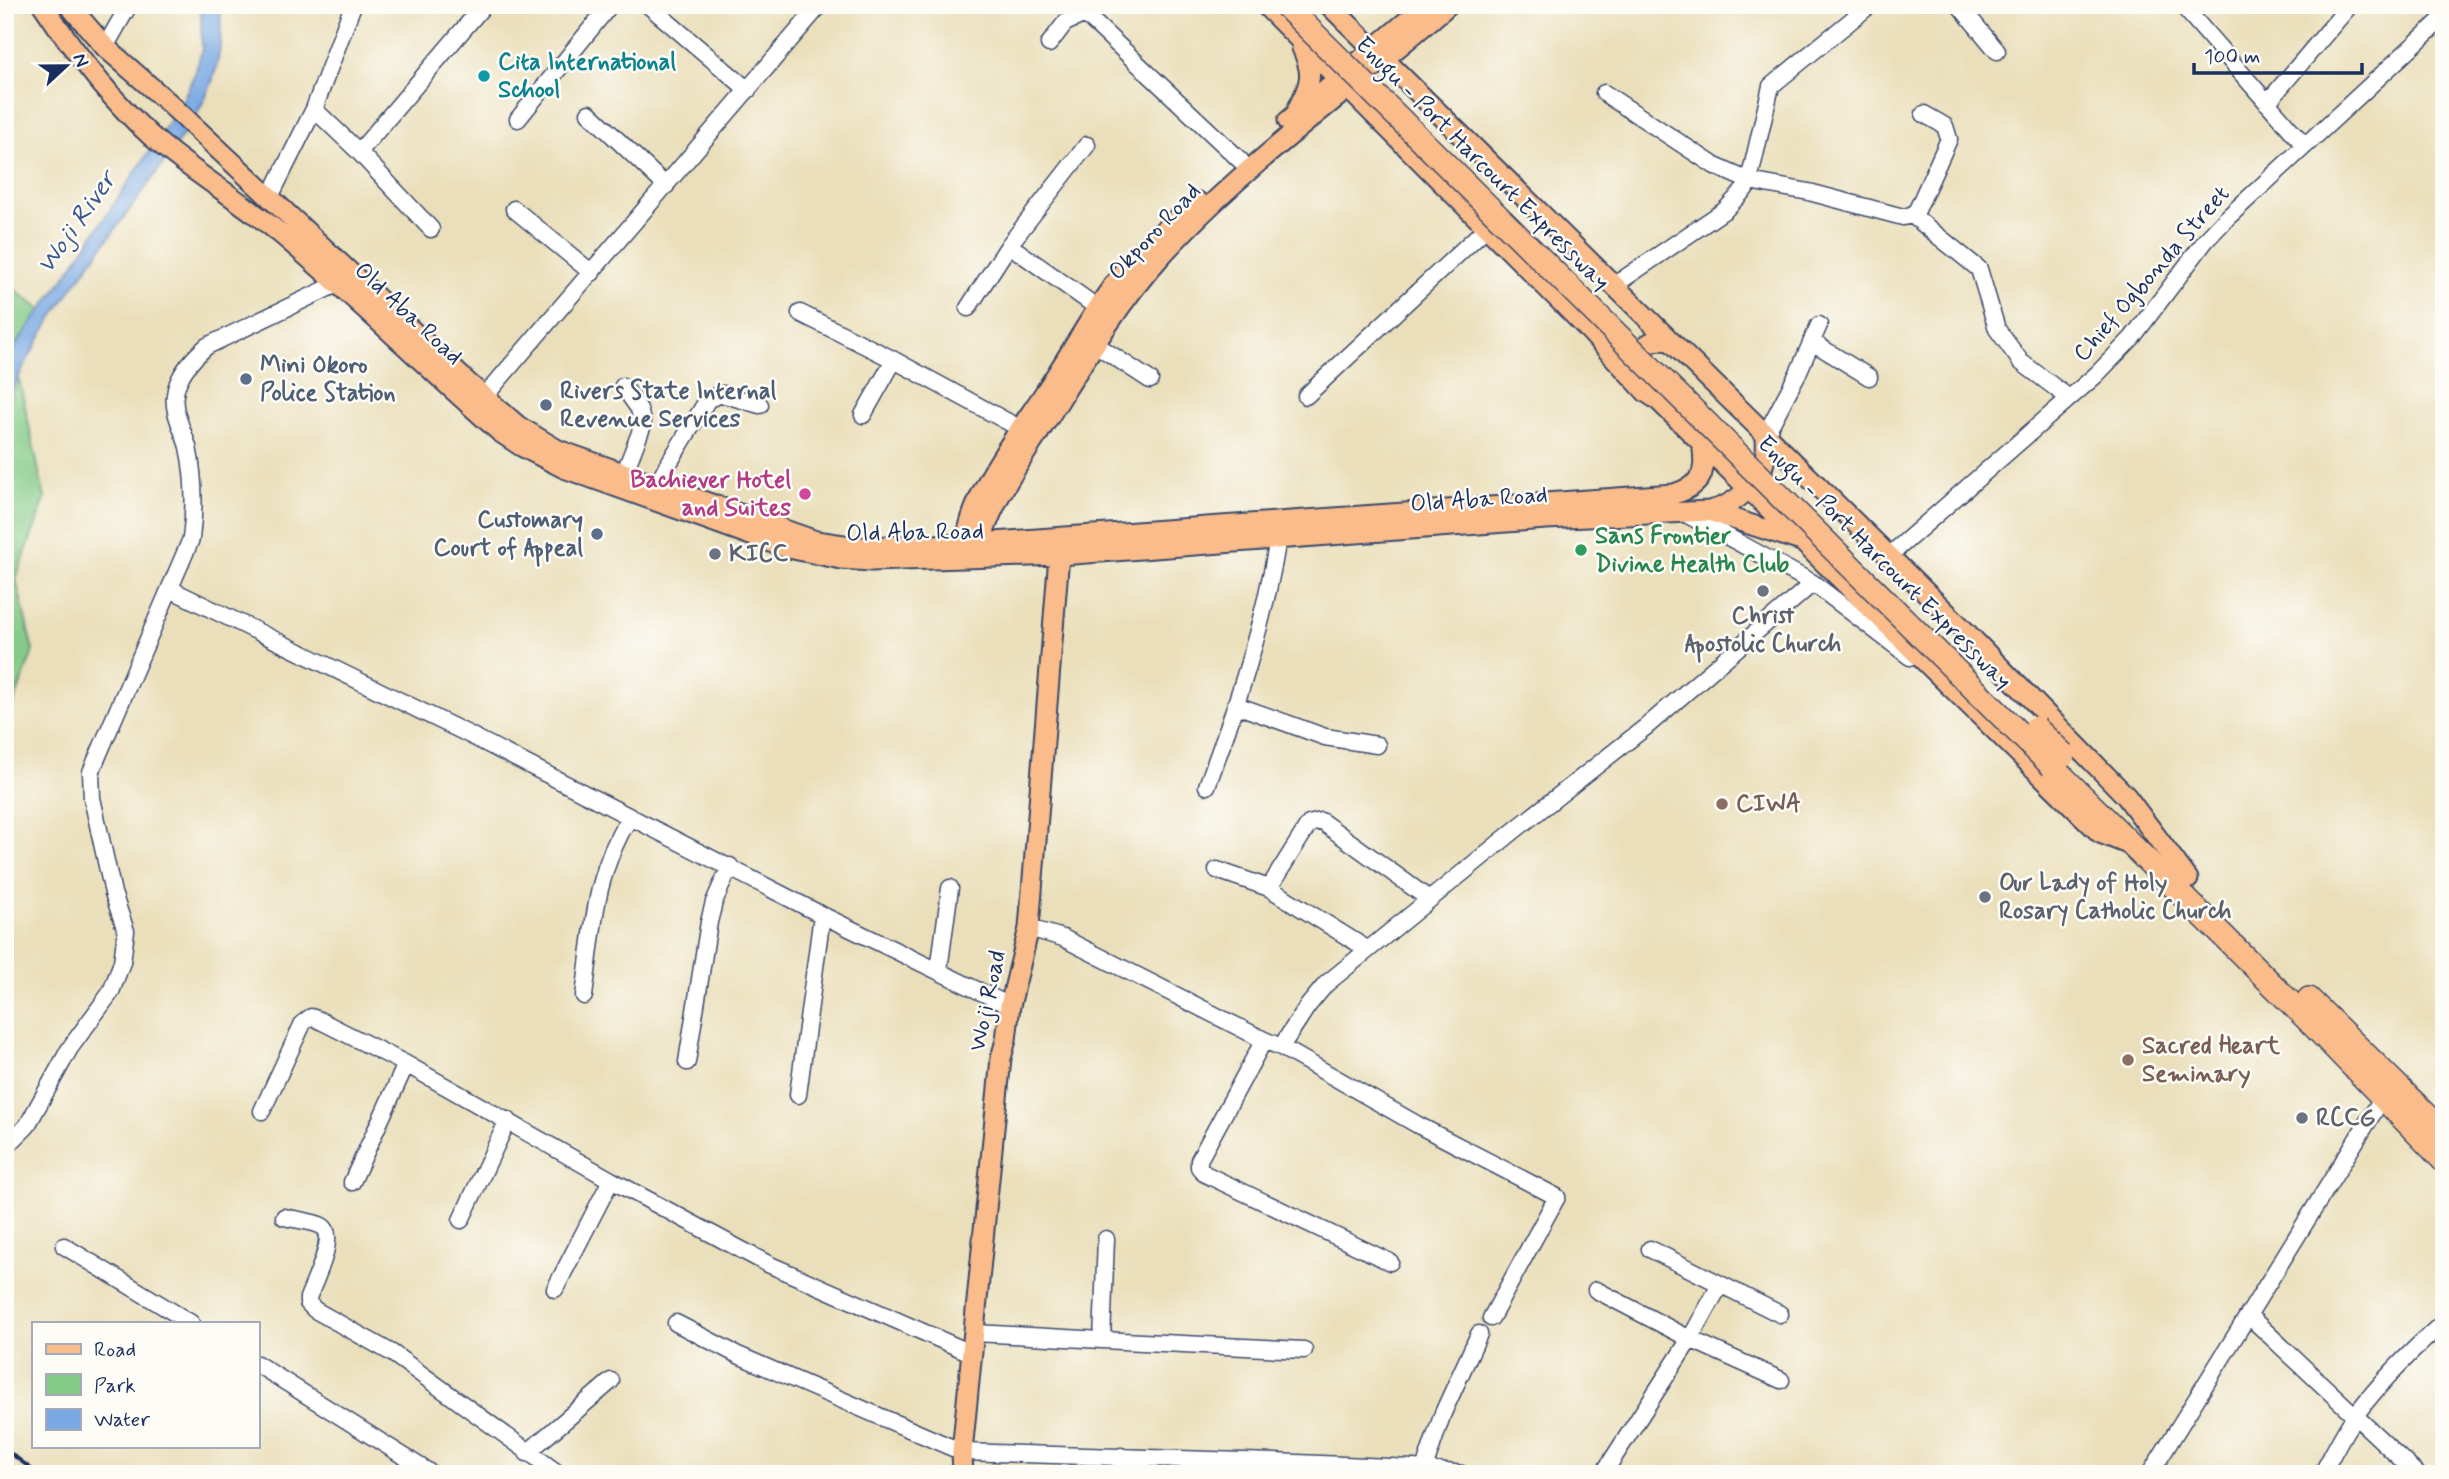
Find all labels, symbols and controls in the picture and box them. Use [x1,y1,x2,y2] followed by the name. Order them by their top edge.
[1346,30,1616,300] street label: Enugu - Port Harcourt Expressway
[32,32,102,102] north arrow
[2194,32,2362,76] scale bar
[2204,43,2260,71] text: 100 m
[498,47,676,106] place label: Cita International School
[66,50,94,71] text: N
[476,68,492,84] marker: Cita International School
[30,163,126,281] water label: Woji River
[1102,177,1208,287] street label: Okporo Road
[2067,179,2237,369] street label: Chief Ogbonda Street
[347,256,469,372] street label: Old Aba Road
[260,350,395,409] place label: Mini Okoro Police Station
[238,371,254,387] marker: Mini Okoro Police Station
[560,376,777,435] place label: Rivers State Internal Revenue Services
[538,397,554,413] marker: Rivers State Internal Revenue Services
[1748,429,2018,699] street label: Enugu - Port Harcourt Expressway
[630,465,791,524] place label: Bachiever Hotel and Suites
[1409,480,1549,520] street label: Old Aba Road
[797,486,813,502] marker: Bachiever Hotel and Suites
[433,505,583,567] place label: Customary Court of Appeal
[846,516,984,550] street label: Old Aba Road
[1595,521,1789,580] place label: Sans Frontier Divine Health Club
[589,526,605,542] marker: Customary Court of Appeal
[729,539,789,570] place label: KICC
[1573,542,1589,558] marker: Sans Frontier Divine Health Club
[707,546,723,562] marker: KICC
[1755,583,1771,599] marker: Christ Apostolic Church
[1685,601,1841,663] place label: Christ Apostolic Church
[1736,789,1801,820] place label: CIWA
[1714,796,1730,812] marker: CIWA
[1999,868,2232,927] place label: Our Lady of Holy Rosary Catholic Church
[1977,889,1993,905] marker: Our Lady of Holy Rosary Catholic Church
[962,948,1014,1054] street label: Woji Road
[2142,1031,2281,1090] place label: Sacred Heart Seminary
[2120,1052,2136,1068] marker: Sacred Heart Seminary
[2316,1103,2375,1134] place label: RCCG
[2294,1110,2310,1126] marker: RCCG
[32,1322,259,1448] legend
[94,1336,136,1364] text: Road
[94,1372,136,1400] text: Park
[94,1406,150,1434] text: Water

